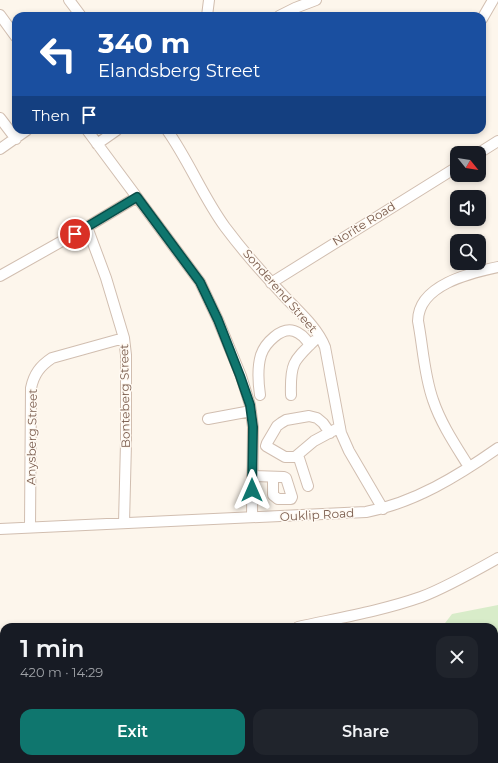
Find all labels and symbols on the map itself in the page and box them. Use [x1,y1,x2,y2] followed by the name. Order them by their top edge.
[450,146,486,182] north arrow
[329,198,398,249] street label: Norite Road
[58,217,92,251] pin
[240,246,321,336] street label: Sonderend Street
[116,344,133,448] street label: Bonteberg Street
[23,389,40,485] street label: Anysberg Street
[231,469,273,511] position arrow
[279,505,355,524] street label: Ouklip Road

